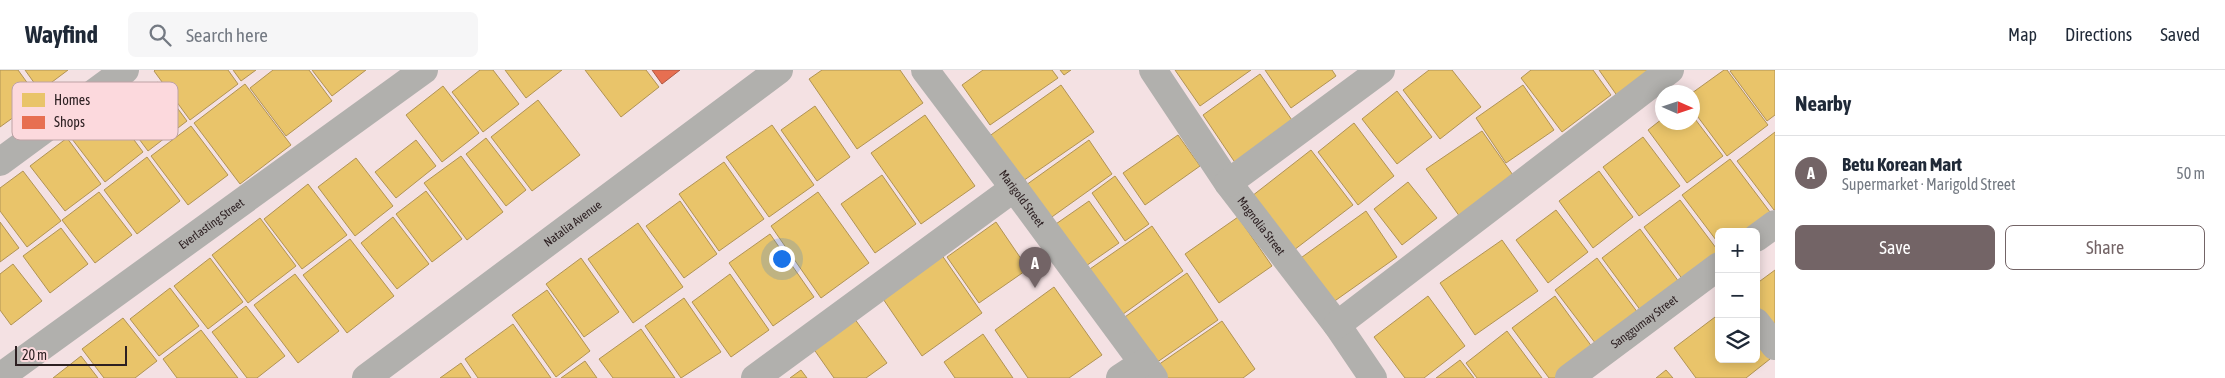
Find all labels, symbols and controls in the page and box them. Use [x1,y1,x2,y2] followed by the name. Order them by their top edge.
[128,12,478,57] search box
[25,21,98,48] text: Wayfind
[146,21,174,49] icon: search
[186,24,268,46] text: Search here
[2008,24,2037,45] text: Map
[2065,24,2132,45] text: Directions
[2160,24,2200,45] text: Saved
[12,82,178,140] legend
[1655,85,1700,130] north arrow
[1795,91,1851,115] text: Nearby
[54,92,90,108] text: Homes
[54,114,85,130] text: Shops
[1842,153,1962,175] text: Betu Korean Mart
[1807,164,1815,182] text: A
[2176,164,2205,182] text: 50 m
[996,167,1048,230] street label: Marigold Street
[1842,175,2016,193] text: Supermarket · Marigold Street
[1234,194,1288,259] street label: Magnolia Street
[176,195,247,252] street label: Everlasting Street
[541,198,604,250] street label: Natalia Avenue
[1795,225,1995,270] button: Save
[2005,225,2205,270] button: Share
[1715,228,1760,363] map controls
[1715,228,1760,273] button: +
[769,246,795,272] your location
[1019,247,1051,288] pin: A
[1715,273,1760,318] button: −
[1608,292,1681,351] street label: Sanggumay Street
[1715,318,1760,363] button: layers
[15,343,128,366] scale bar
[22,347,47,363] text: 20 m

